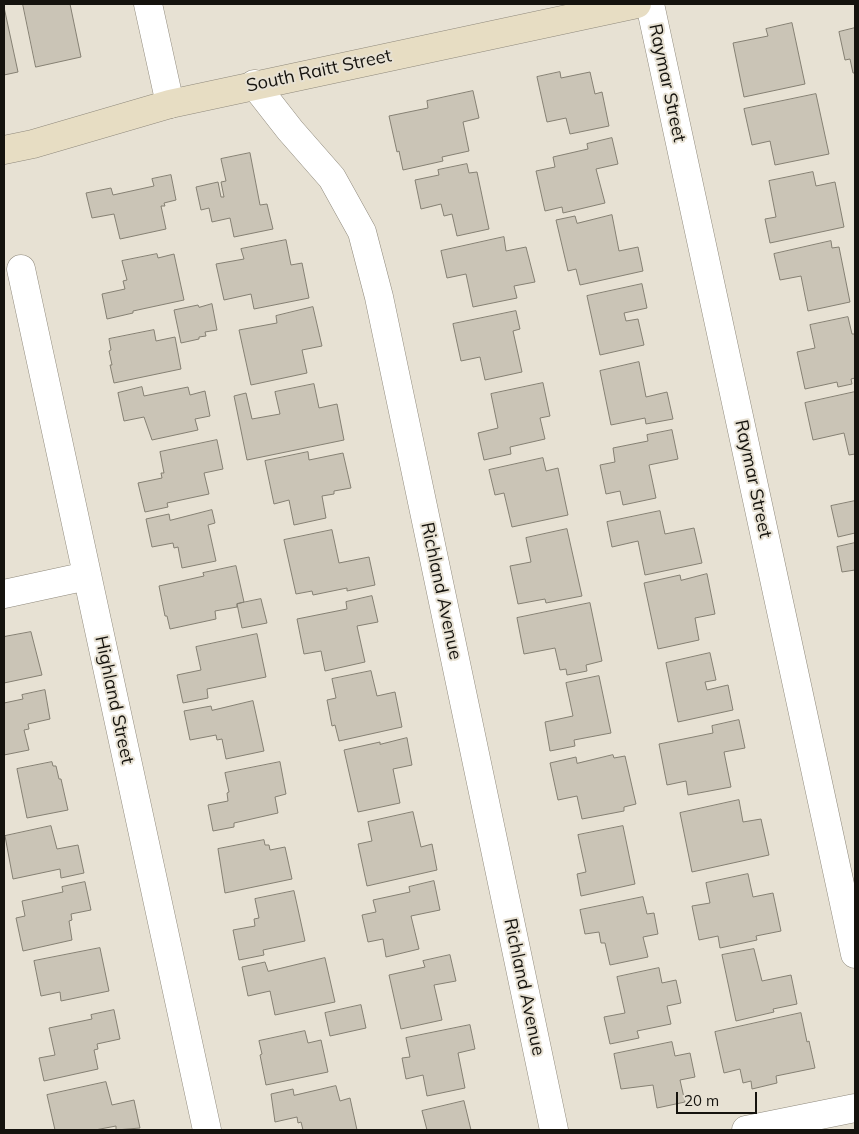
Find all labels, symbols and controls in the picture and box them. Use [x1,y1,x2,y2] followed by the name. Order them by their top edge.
[644,22,690,144] street label: Raymar Street
[244,45,394,97] street label: South Raitt Street
[730,418,776,540] street label: Raymar Street
[416,520,466,662] street label: Richland Avenue
[90,634,138,766] street label: Highland Street
[499,916,549,1058] street label: Richland Avenue
[679,1082,760,1114] scale bar
[684,1091,719,1110] text: 20 m

